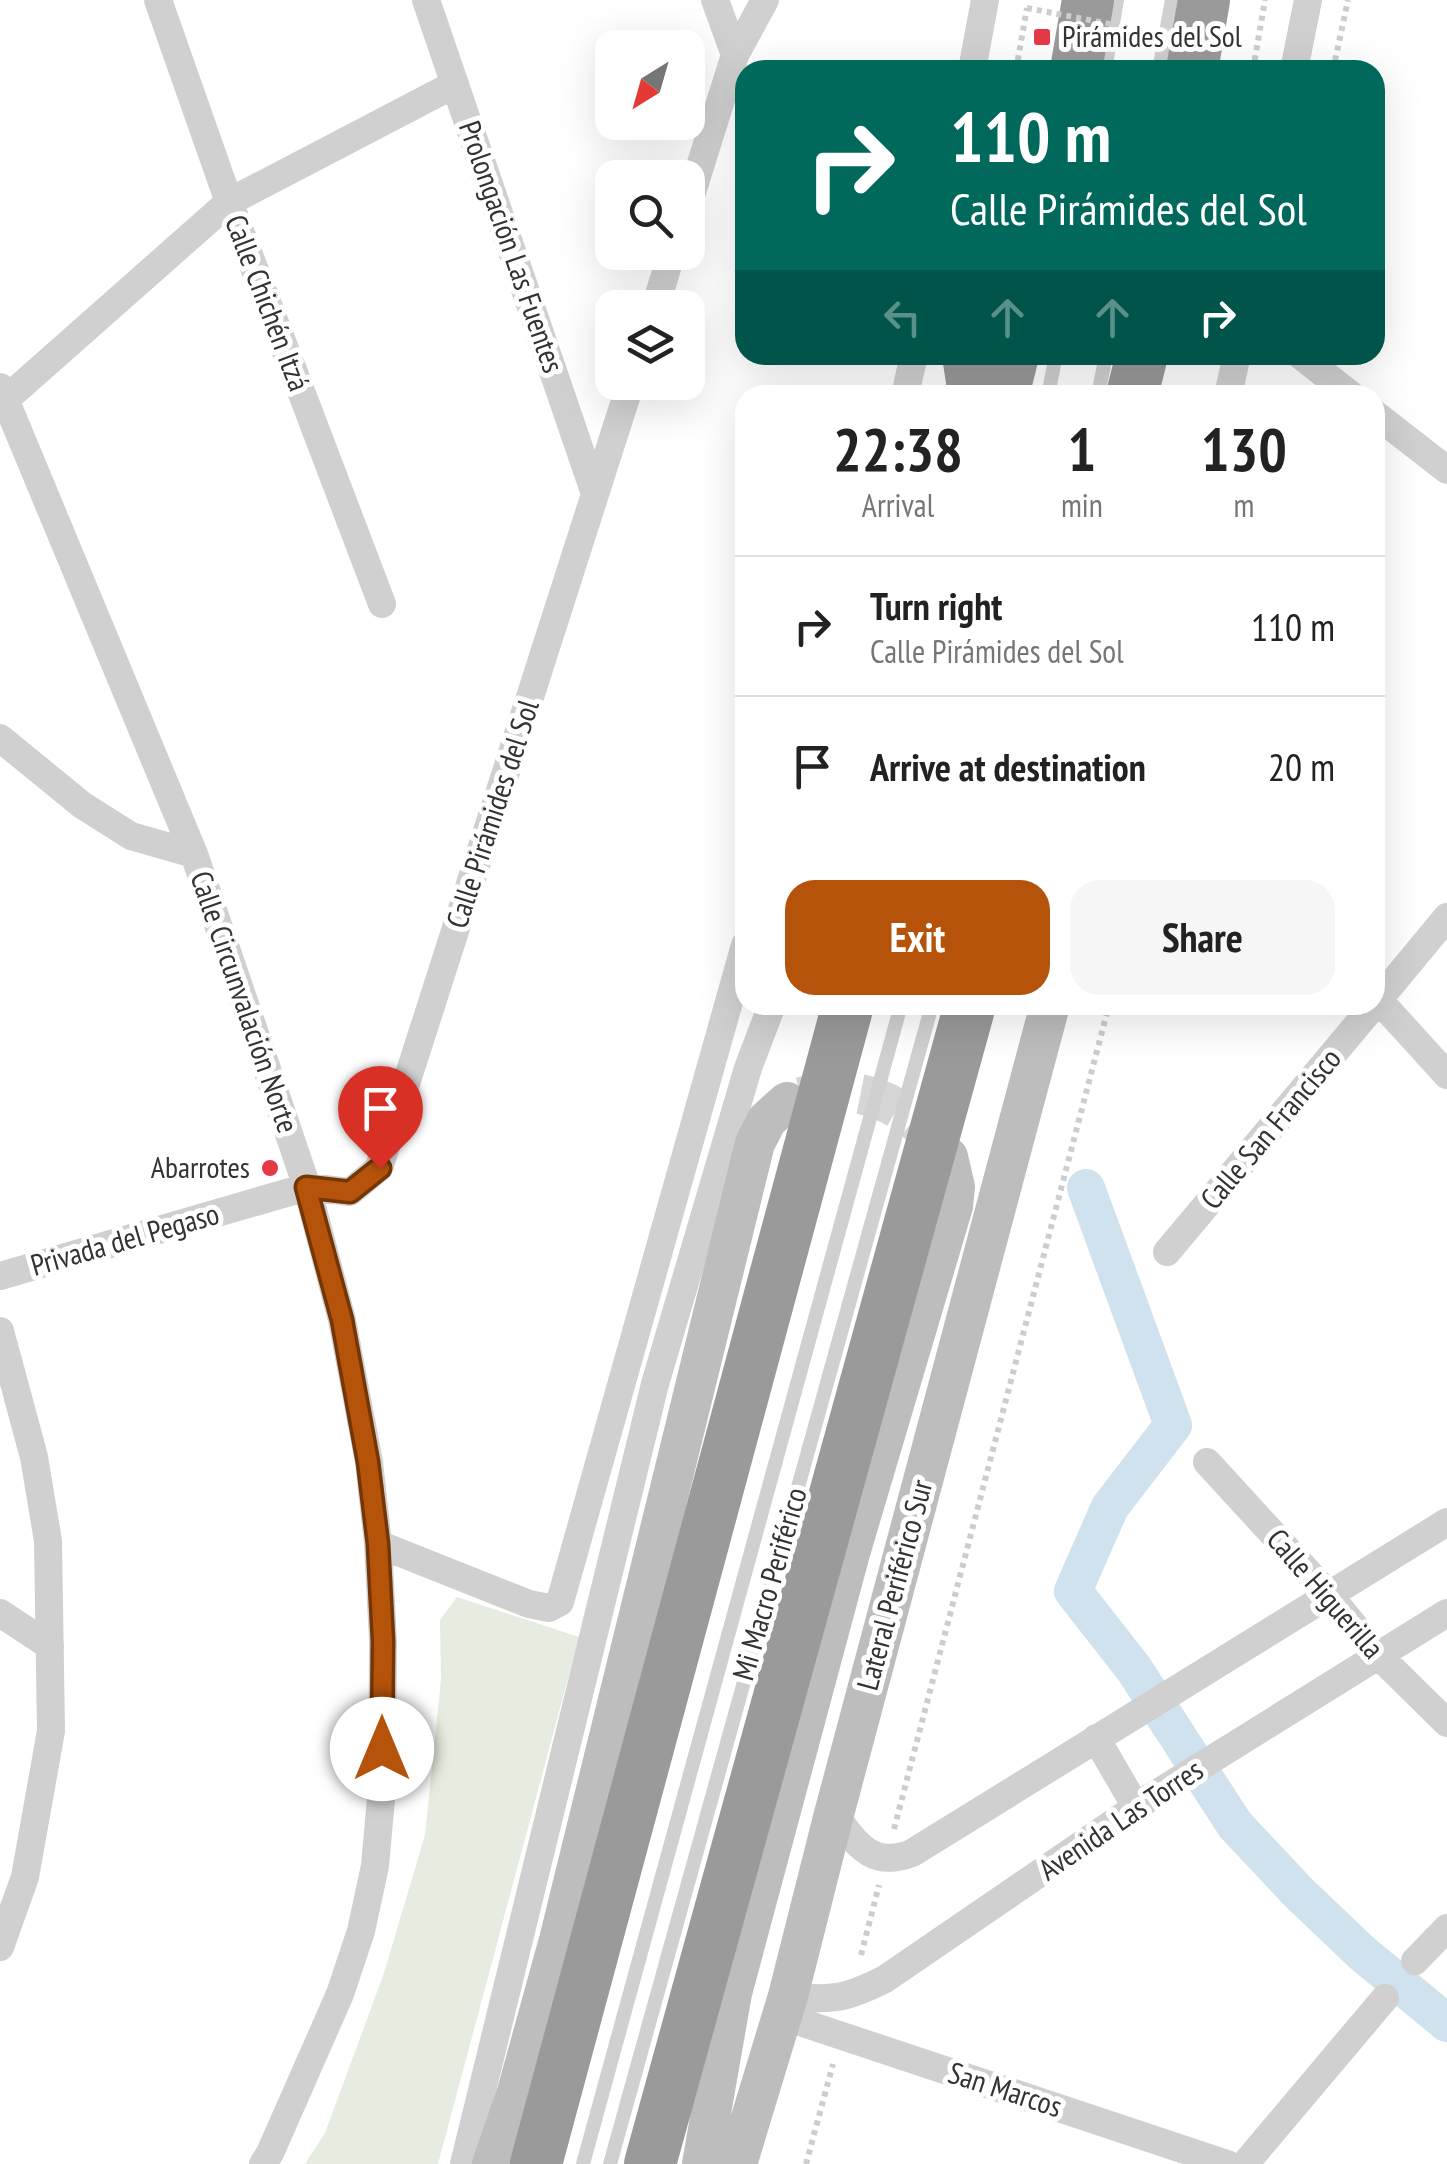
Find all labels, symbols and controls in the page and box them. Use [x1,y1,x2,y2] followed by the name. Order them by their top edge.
[1062,16,1242,55] place label: Pirámides del Sol
[1031,26,1053,48] marker: Pirámides del Sol
[595,30,705,140] north arrow
[595,30,705,400] map controls
[950,91,1111,181] text: 110 m
[785,100,915,230] icon: right
[451,115,574,378] street label: Prolongación Las Fuentes
[595,160,705,270] button: search
[950,179,1307,237] text: Calle Pirámides del Sol
[217,209,320,396] street label: Calle Chichén Itzá
[595,290,705,400] button: layers
[875,290,930,345] icon: left
[980,290,1035,345] icon: ahead
[1085,290,1140,345] icon: ahead
[1190,290,1245,345] icon: right
[833,410,963,488] text: 22:38
[1068,410,1096,488] text: 1
[1201,410,1287,488] text: 130
[862,484,934,526] text: Arrival
[1061,484,1103,526] text: min
[1233,484,1254,526] text: m
[870,581,1002,630] text: Turn right
[785,599,840,654] icon: right
[1251,602,1335,651] text: 110 m
[870,630,1124,672] text: Calle Pirámides del Sol
[436,694,547,933] street label: Calle Pirámides del Sol
[785,739,840,794] icon: arrive
[870,742,1146,791] text: Arrive at destination
[1268,742,1335,791] text: 20 m
[182,866,308,1137] street label: Calle Circunvalación Norte
[785,880,1050,995] button: Exit
[1070,880,1335,995] button: Share
[1191,1039,1349,1217] street label: Calle San Francisco
[338,1066,423,1169] pin
[353,1081,408,1136] icon: arrive
[151,1147,250,1186] place label: Abarrotes
[259,1157,281,1179] marker: Abarrotes
[26,1193,223,1284] street label: Privada del Pegaso
[847,1475,941,1694] street label: Lateral Periférico Sur
[722,1483,815,1685] street label: Mi Macro Periférico
[1259,1520,1393,1666] street label: Calle Higuerilla
[330,1697,434,1801] position arrow
[1030,1749,1210,1888] street label: Avenida Las Torres
[944,2052,1067,2125] street label: San Marcos

